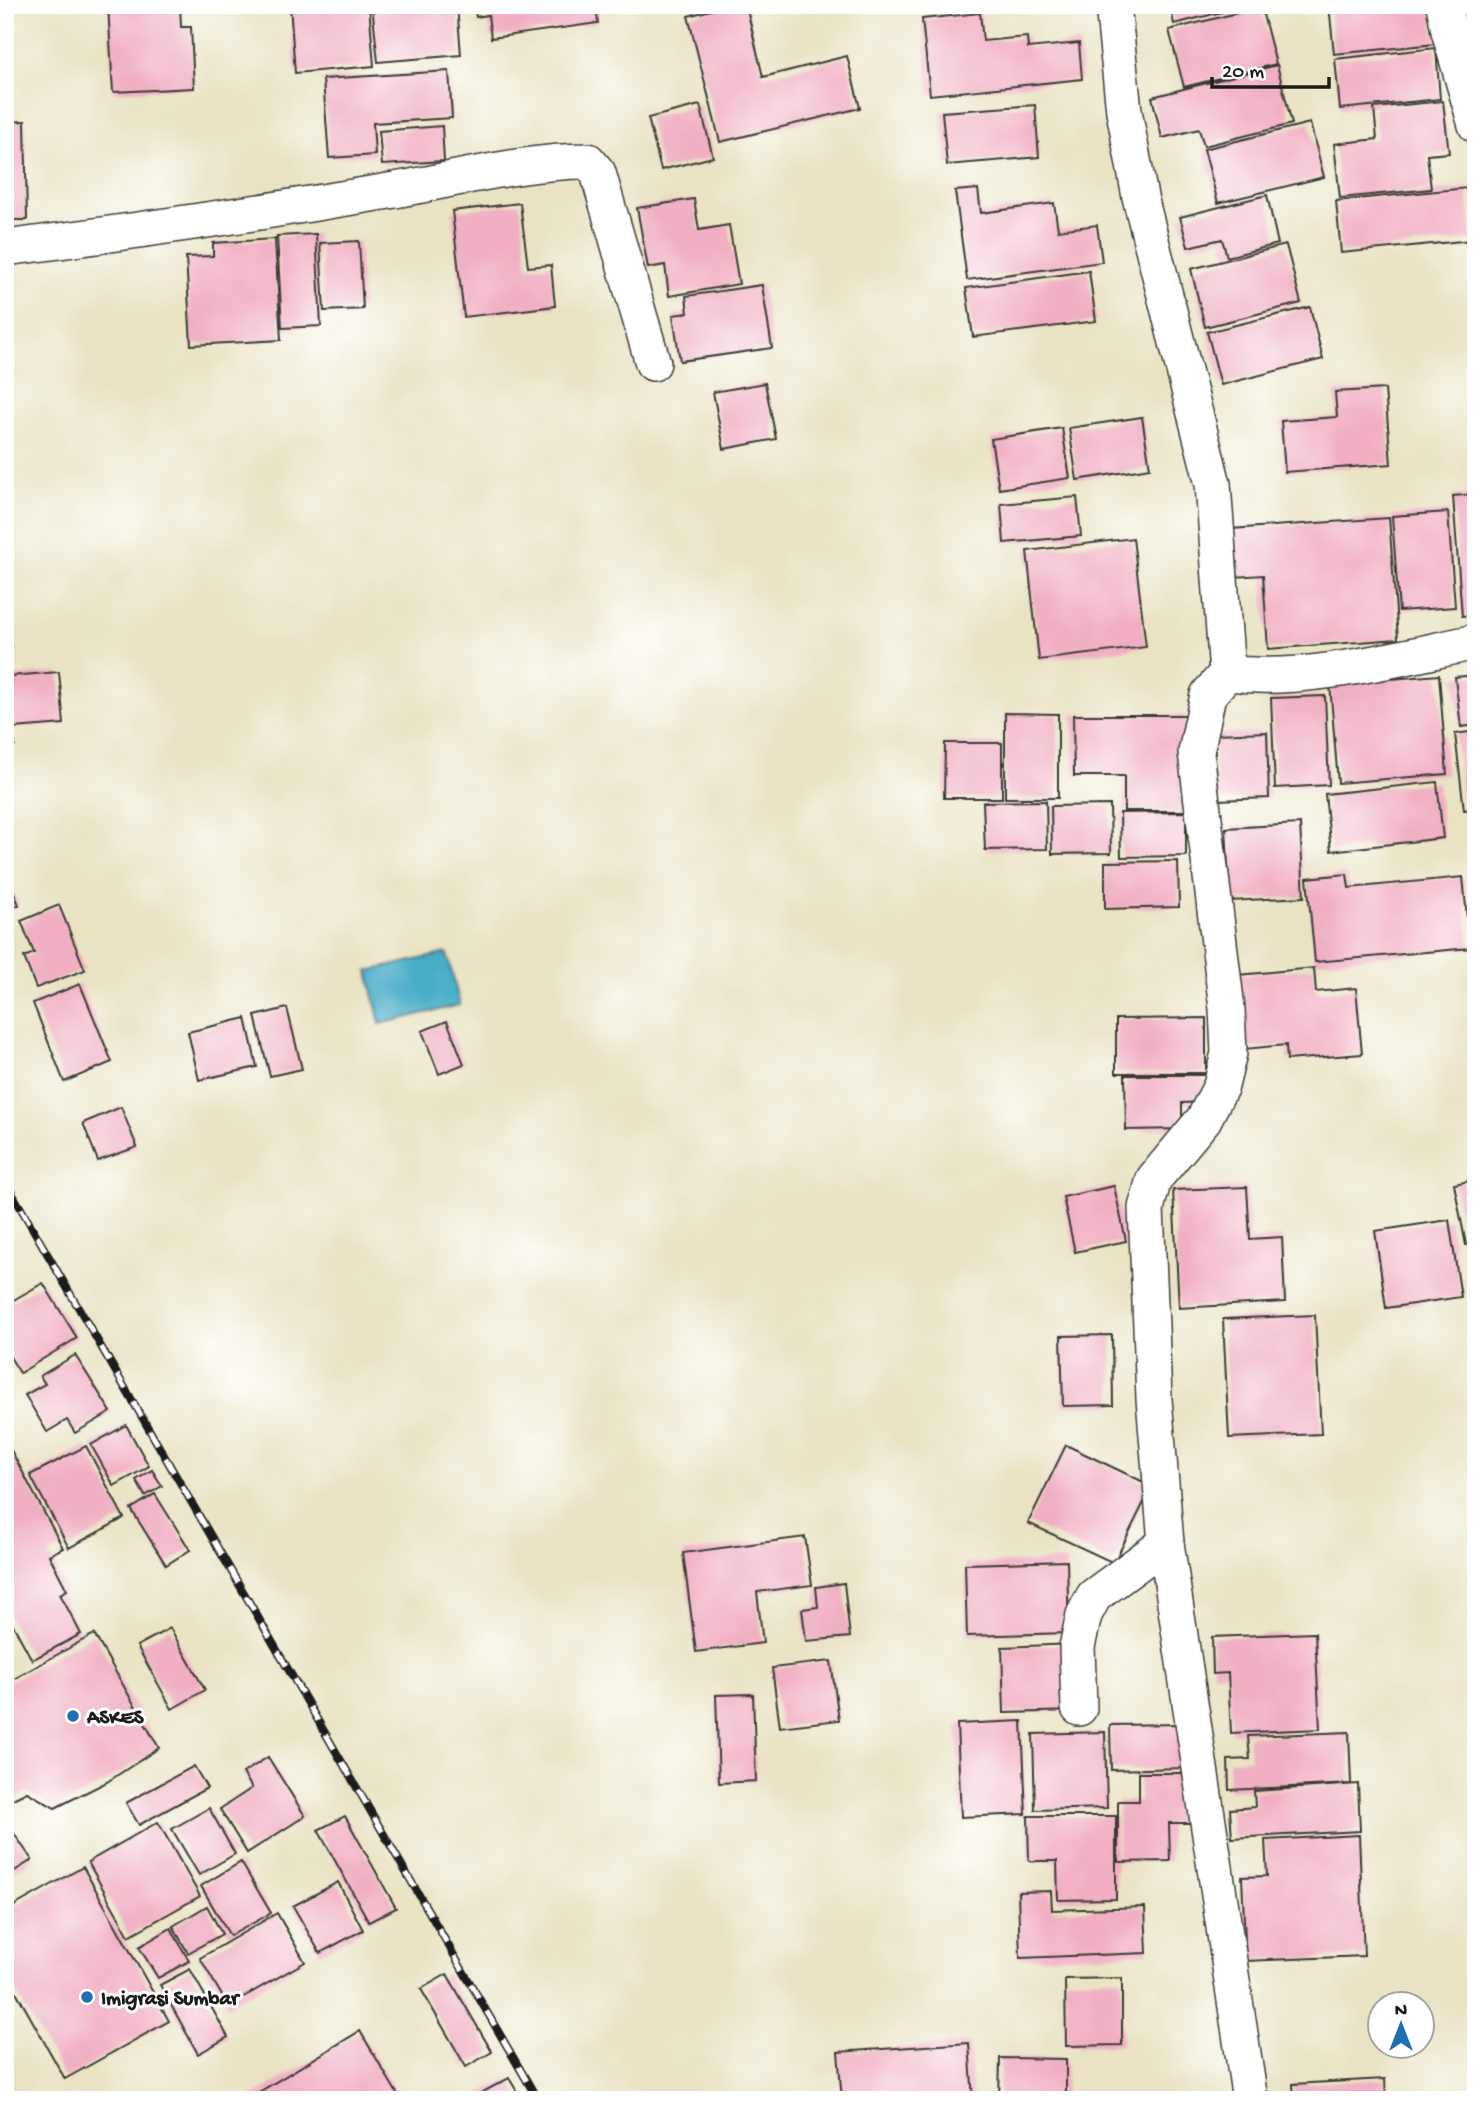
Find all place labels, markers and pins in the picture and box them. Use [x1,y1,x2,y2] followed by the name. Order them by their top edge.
[86,1707,145,1732] place label: ASKES
[65,1708,81,1724] marker: ASKES
[101,1988,241,2013] place label: Imigrasi Sumbar
[79,1989,95,2005] marker: Imigrasi Sumbar

